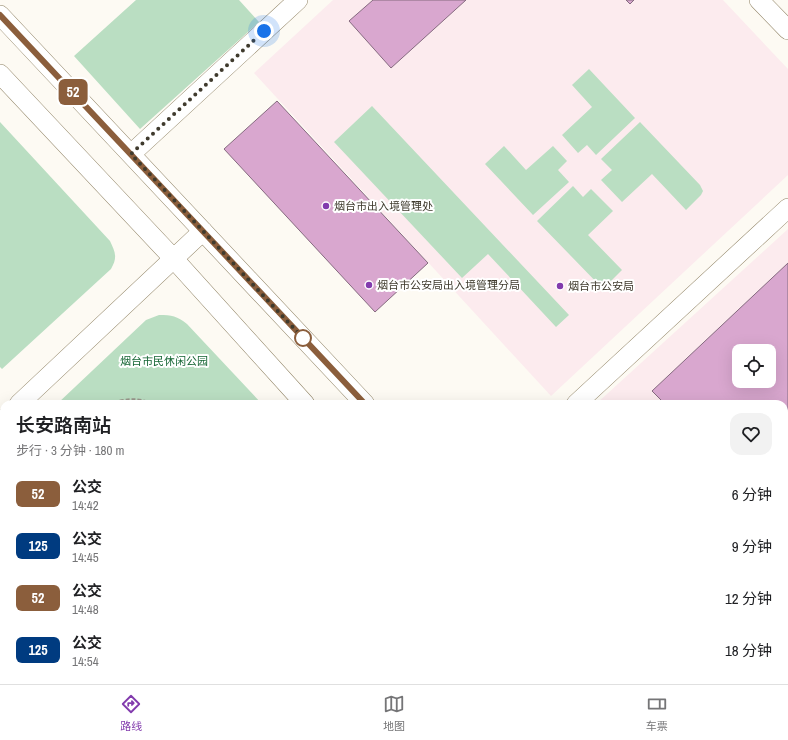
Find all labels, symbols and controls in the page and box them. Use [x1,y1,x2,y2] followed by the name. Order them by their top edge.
[254,21,274,41] your location
[55,79,91,105] line badge: 52
[67,83,79,101] text: 52
[334,199,433,213] place label: 烟台市出入境管理处
[321,201,331,211] marker: 烟台市出入境管理处
[377,278,520,292] place label: 烟台市公安局出入境管理分局
[568,279,634,293] place label: 烟台市公安局
[364,280,374,290] marker: 烟台市公安局出入境管理分局
[555,281,565,291] marker: 烟台市公安局
[294,329,312,347] unlabelled marker
[732,344,776,388] map controls
[732,344,776,388] button: locate
[120,354,208,368] park label: 烟台市民休闲公园
[16,412,111,438] text: 长安路南站
[730,413,772,455] button: heart
[16,442,124,459] text: 步行 · 3 分钟 · 180 m
[72,476,102,497] text: 公交
[732,484,772,505] text: 6 分钟
[32,485,44,503] text: 52
[72,497,99,514] text: 14:42
[72,528,102,549] text: 公交
[732,536,772,557] text: 9 分钟
[28,537,48,555] text: 125
[72,549,99,566] text: 14:45
[72,580,102,601] text: 公交
[725,588,772,609] text: 12 分钟
[32,589,44,607] text: 52
[72,601,99,618] text: 14:48
[72,632,102,653] text: 公交
[725,640,772,661] text: 18 分钟
[28,641,48,659] text: 125
[72,653,99,670] text: 14:54
[120,693,142,733] tab: 路线
[383,693,405,733] tab: 地图
[646,693,668,733] tab: 车票

